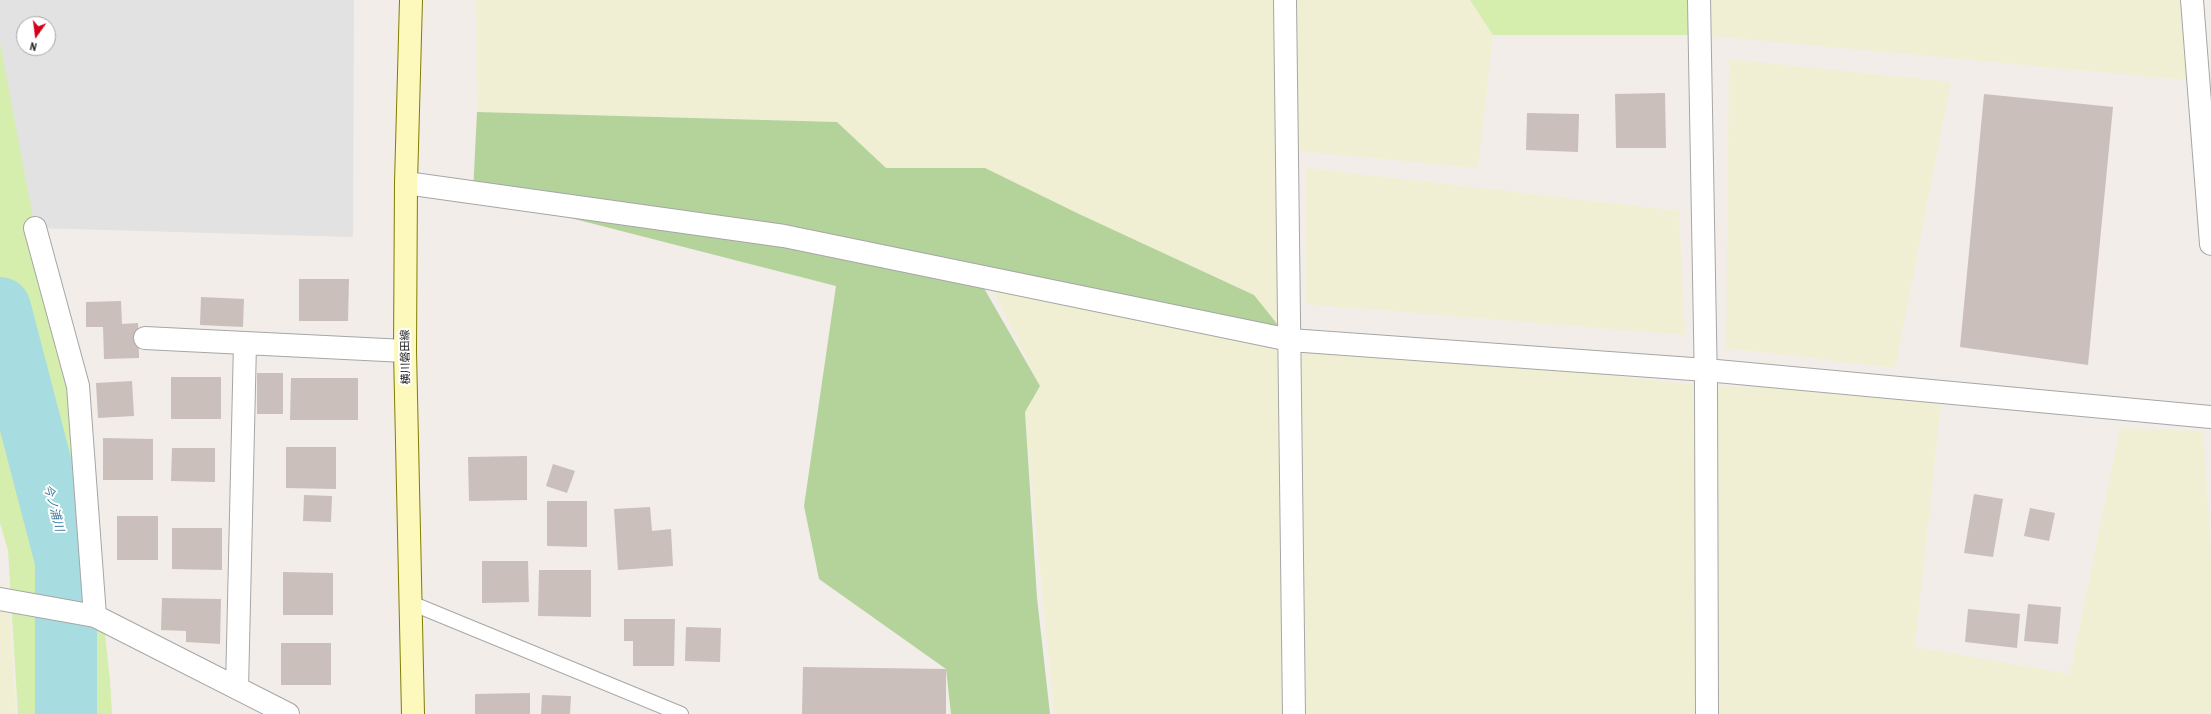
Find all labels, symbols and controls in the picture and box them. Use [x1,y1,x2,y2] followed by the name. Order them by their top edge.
[16,16,56,56] north arrow
[28,39,38,54] text: N
[399,329,413,385] street label: 横川磐田線
[40,483,66,533] water label: 今ノ浦川

